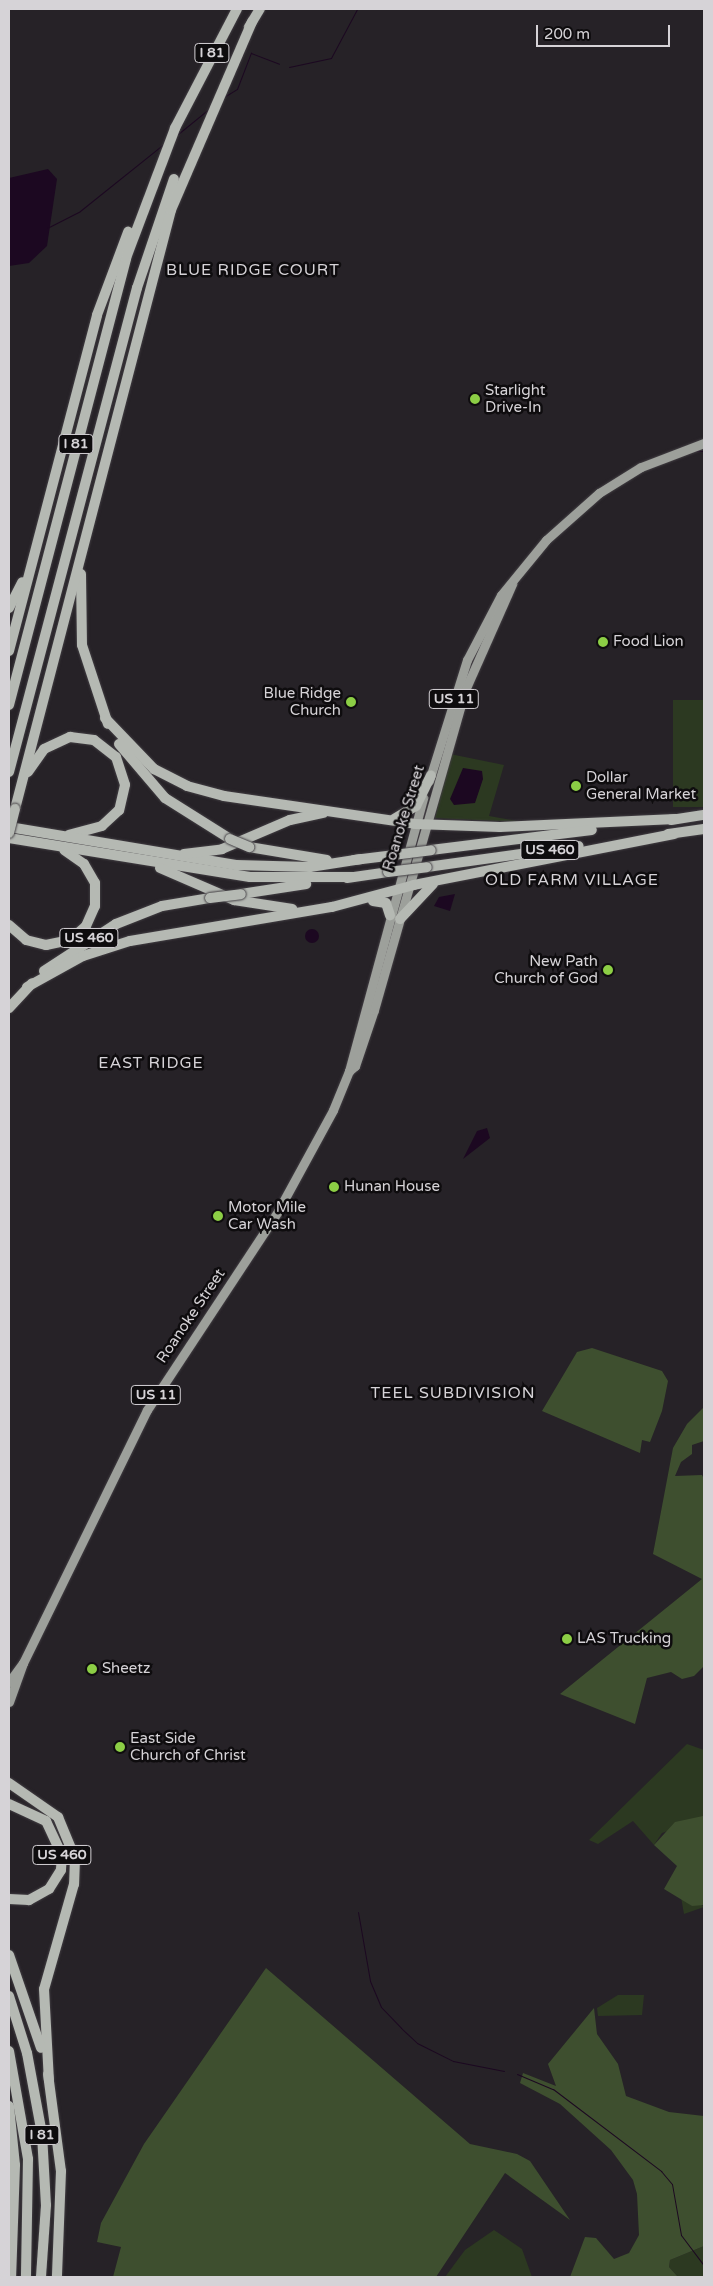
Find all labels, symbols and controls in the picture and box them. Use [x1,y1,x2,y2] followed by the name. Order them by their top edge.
[538,15,672,47] scale bar
[544,25,590,43] text: 200 m
[193,42,231,64] road number: I 81
[164,260,342,280] district label: BLUE RIDGE COURT
[485,381,545,416] place label: Starlight Drive-In
[469,393,481,405] marker: Starlight Drive-In
[57,432,95,456] road number: I 81
[613,633,684,651] place label: Food Lion
[597,636,609,648] marker: Food Lion
[264,684,341,719] place label: Blue Ridge Church
[428,688,480,711] road number: US 11
[345,696,357,708] marker: Blue Ridge Church
[379,763,429,873] street label: Roanoke Street
[586,768,696,803] place label: Dollar General Market
[570,780,582,792] marker: Dollar General Market
[520,838,580,862] road number: US 460
[483,870,661,890] district label: OLD FARM VILLAGE
[59,926,119,950] road number: US 460
[494,952,598,987] place label: New Path Church of God
[602,964,614,976] marker: New Path Church of God
[97,1053,205,1073] district label: EAST RIDGE
[344,1178,440,1196] place label: Hunan House
[328,1181,340,1193] marker: Hunan House
[228,1198,306,1233] place label: Motor Mile Car Wash
[212,1210,224,1222] marker: Motor Mile Car Wash
[153,1265,229,1367] street label: Roanoke Street
[368,1383,538,1403] district label: TEEL SUBDIVISION
[130,1384,182,1406] road number: US 11
[577,1630,671,1648] place label: LAS Trucking
[561,1633,573,1645] marker: LAS Trucking
[102,1660,150,1678] place label: Sheetz
[86,1663,98,1675] marker: Sheetz
[130,1729,246,1764] place label: East Side Church of Christ
[114,1741,126,1753] marker: East Side Church of Christ
[32,1844,92,1866] road number: US 460
[23,2124,61,2146] road number: I 81

